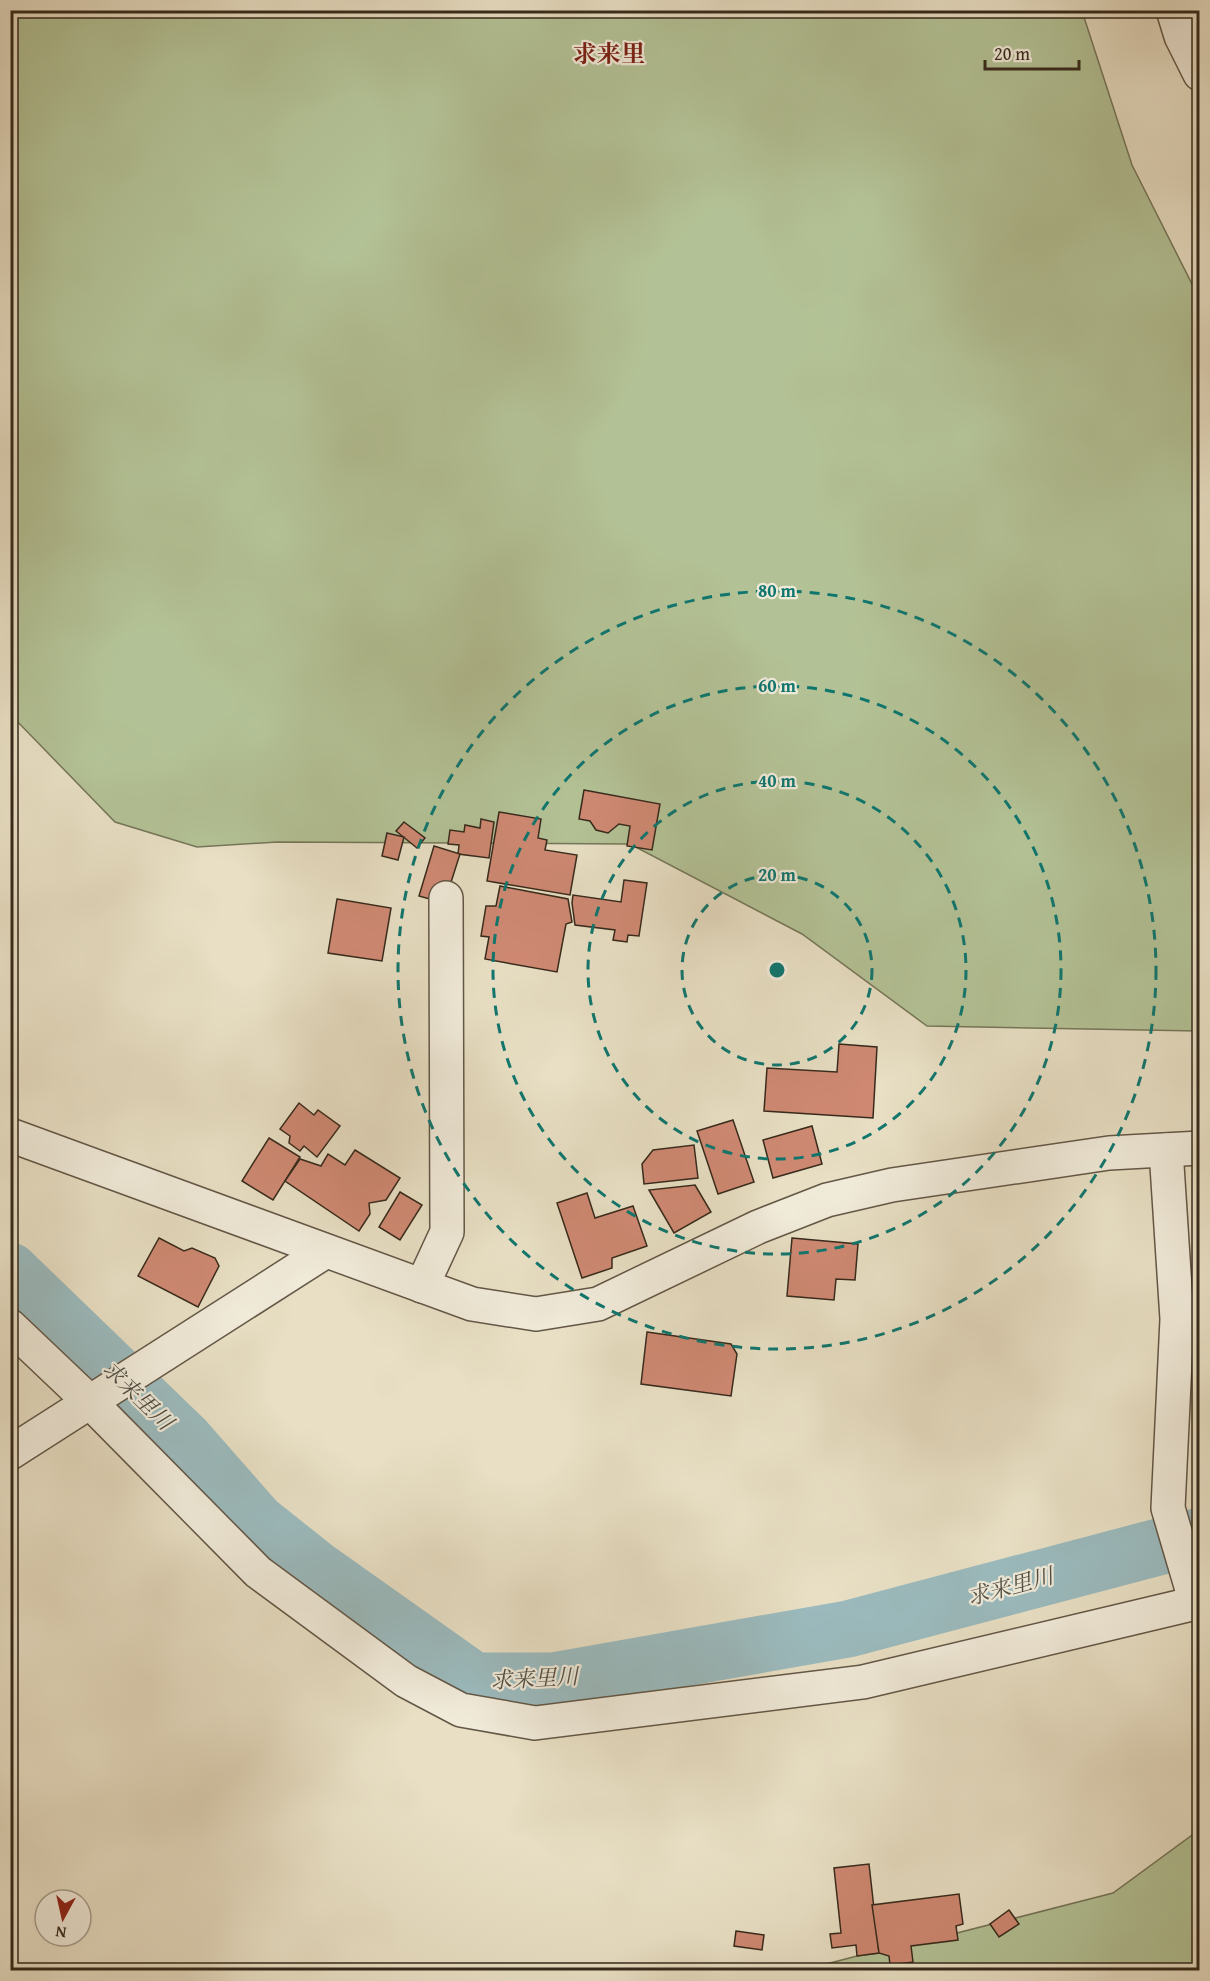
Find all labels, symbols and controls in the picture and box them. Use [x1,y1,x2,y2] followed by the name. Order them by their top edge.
[985,33,1080,71] scale bar
[573,36,645,71] district label: 求来里
[994,40,1030,67] text: 20 m
[758,577,797,604] text: 80 m
[758,672,797,699] text: 60 m
[758,767,797,794] text: 40 m
[758,861,797,888] text: 20 m
[767,960,787,980] centre of rings
[95,1353,182,1438] water label: 求来里川
[963,1559,1059,1613] water label: 求来里川
[489,1660,581,1696] water label: 求来里川
[33,1888,93,1948] north arrow
[54,1920,68,1945] text: N

